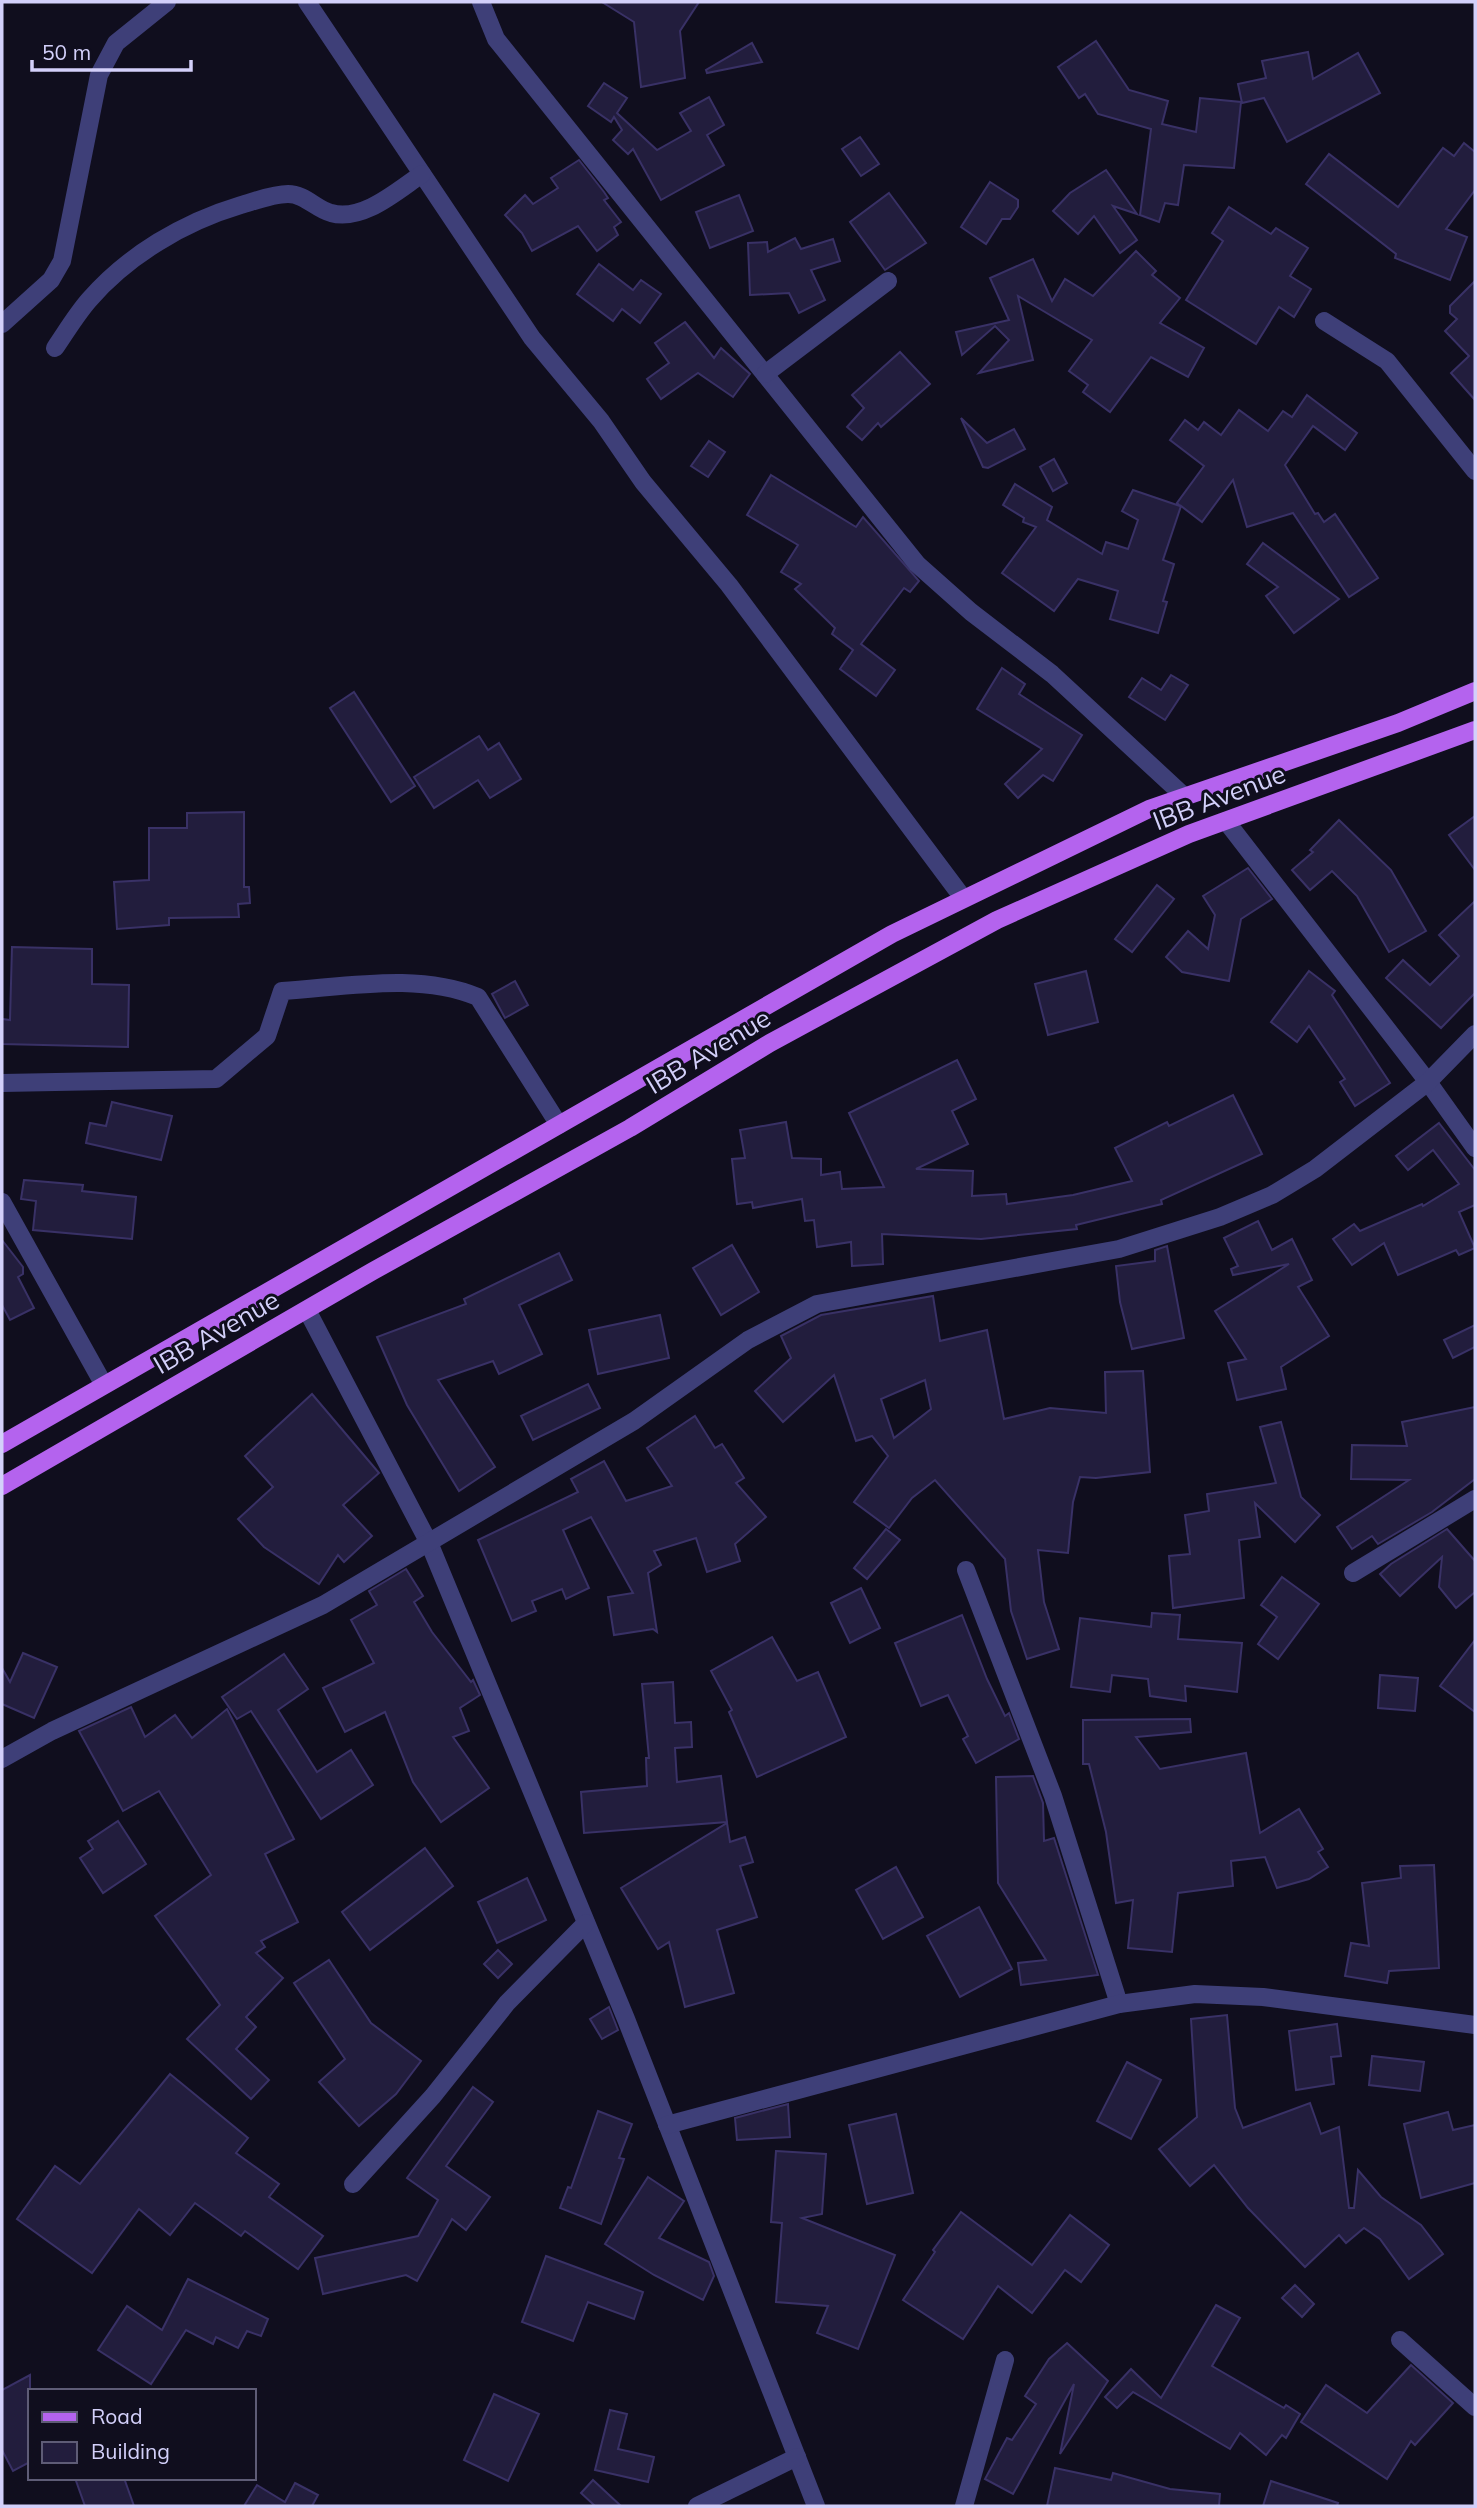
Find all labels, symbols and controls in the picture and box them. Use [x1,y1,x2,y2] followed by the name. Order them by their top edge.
[32,28,191,72] scale bar
[42,39,91,65] text: 50 m
[1148,757,1290,837] street label: IBB Avenue
[640,1001,776,1101] street label: IBB Avenue
[147,1283,285,1381] street label: IBB Avenue
[28,2389,256,2480] legend
[91,2403,142,2429] text: Road
[91,2438,170,2464] text: Building

